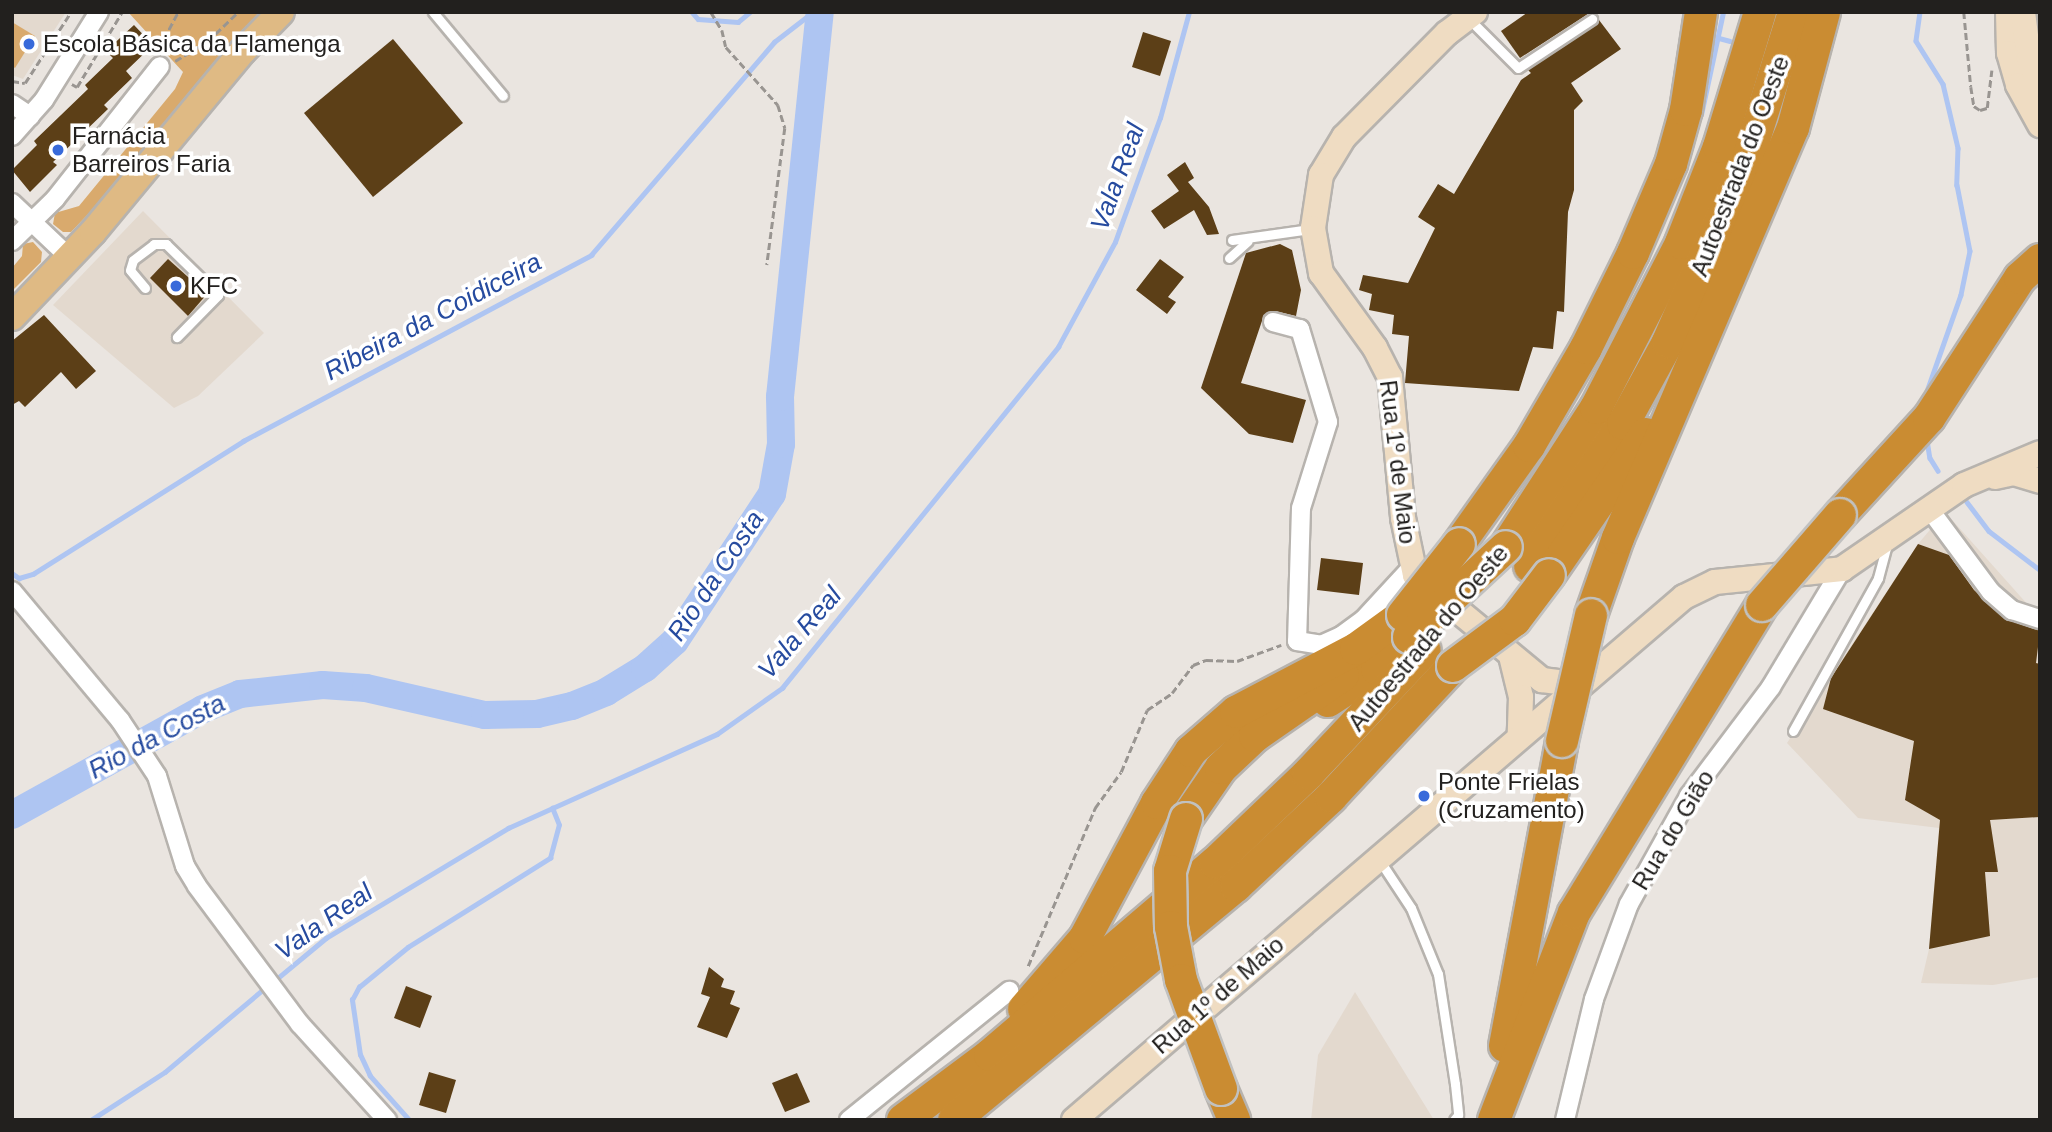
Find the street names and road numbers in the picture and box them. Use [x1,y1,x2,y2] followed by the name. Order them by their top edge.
[1685,52,1795,280] street label: Autoestrada do Oeste
[1374,378,1422,546] street label: Rua 1º de Maio
[1342,539,1514,737] street label: Autoestrada do Oeste
[1626,765,1720,895] street label: Rua do Gião
[1146,930,1290,1060] street label: Rua 1º de Maio

